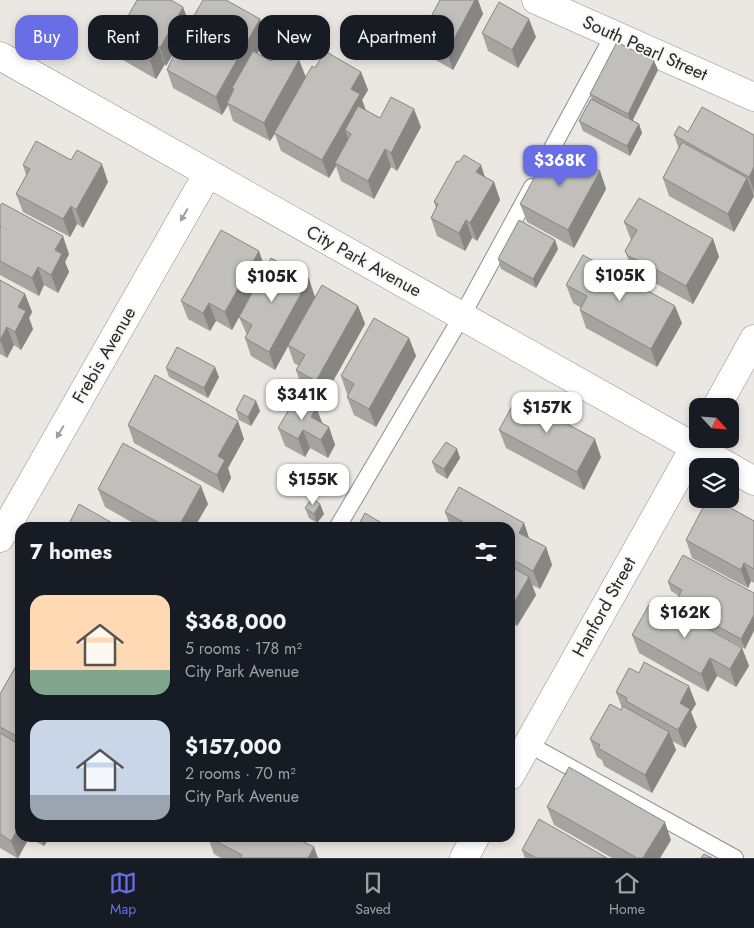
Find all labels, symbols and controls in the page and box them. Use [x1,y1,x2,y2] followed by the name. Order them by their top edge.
[578,9,712,87] street label: South Pearl Street
[15,15,78,60] chip: Buy
[88,15,158,60] chip: Rent
[168,15,248,60] chip: Filters
[258,15,330,60] chip: New
[340,15,454,60] chip: Apartment
[525,144,595,187] pin: $368K
[534,149,586,172] text: $368K
[180,208,188,222] one-way arrow
[302,219,426,303] street label: City Park Avenue
[237,260,307,303] pin: $105K
[585,260,655,302] pin: $105K
[595,264,645,287] text: $105K
[247,265,297,288] text: $105K
[66,302,142,408] street label: Frebis Avenue
[267,378,337,421] pin: $341K
[277,383,327,406] text: $341K
[512,392,582,434] pin: $157K
[522,396,572,419] text: $157K
[689,398,739,448] north arrow
[689,398,739,508] map controls
[56,425,64,440] one-way arrow
[689,458,739,508] button: layers
[278,464,348,506] pin: $155K
[288,468,338,491] text: $155K
[30,537,112,567] text: 7 homes
[472,538,500,566] icon: filters
[566,552,643,662] street label: Hanford Street
[650,596,720,639] pin: $162K
[660,601,710,624] text: $162K
[185,607,287,637] text: $368,000
[70,615,130,675] icon: home
[185,637,302,660] text: 5 rooms · 178 m²
[185,660,299,683] text: City Park Avenue
[185,732,281,762] text: $157,000
[70,740,130,800] icon: home
[185,762,296,785] text: 2 rooms · 70 m²
[185,785,299,808] text: City Park Avenue
[109,869,137,919] tab: Map
[355,869,391,919] tab: Saved
[609,869,645,919] tab: Home

